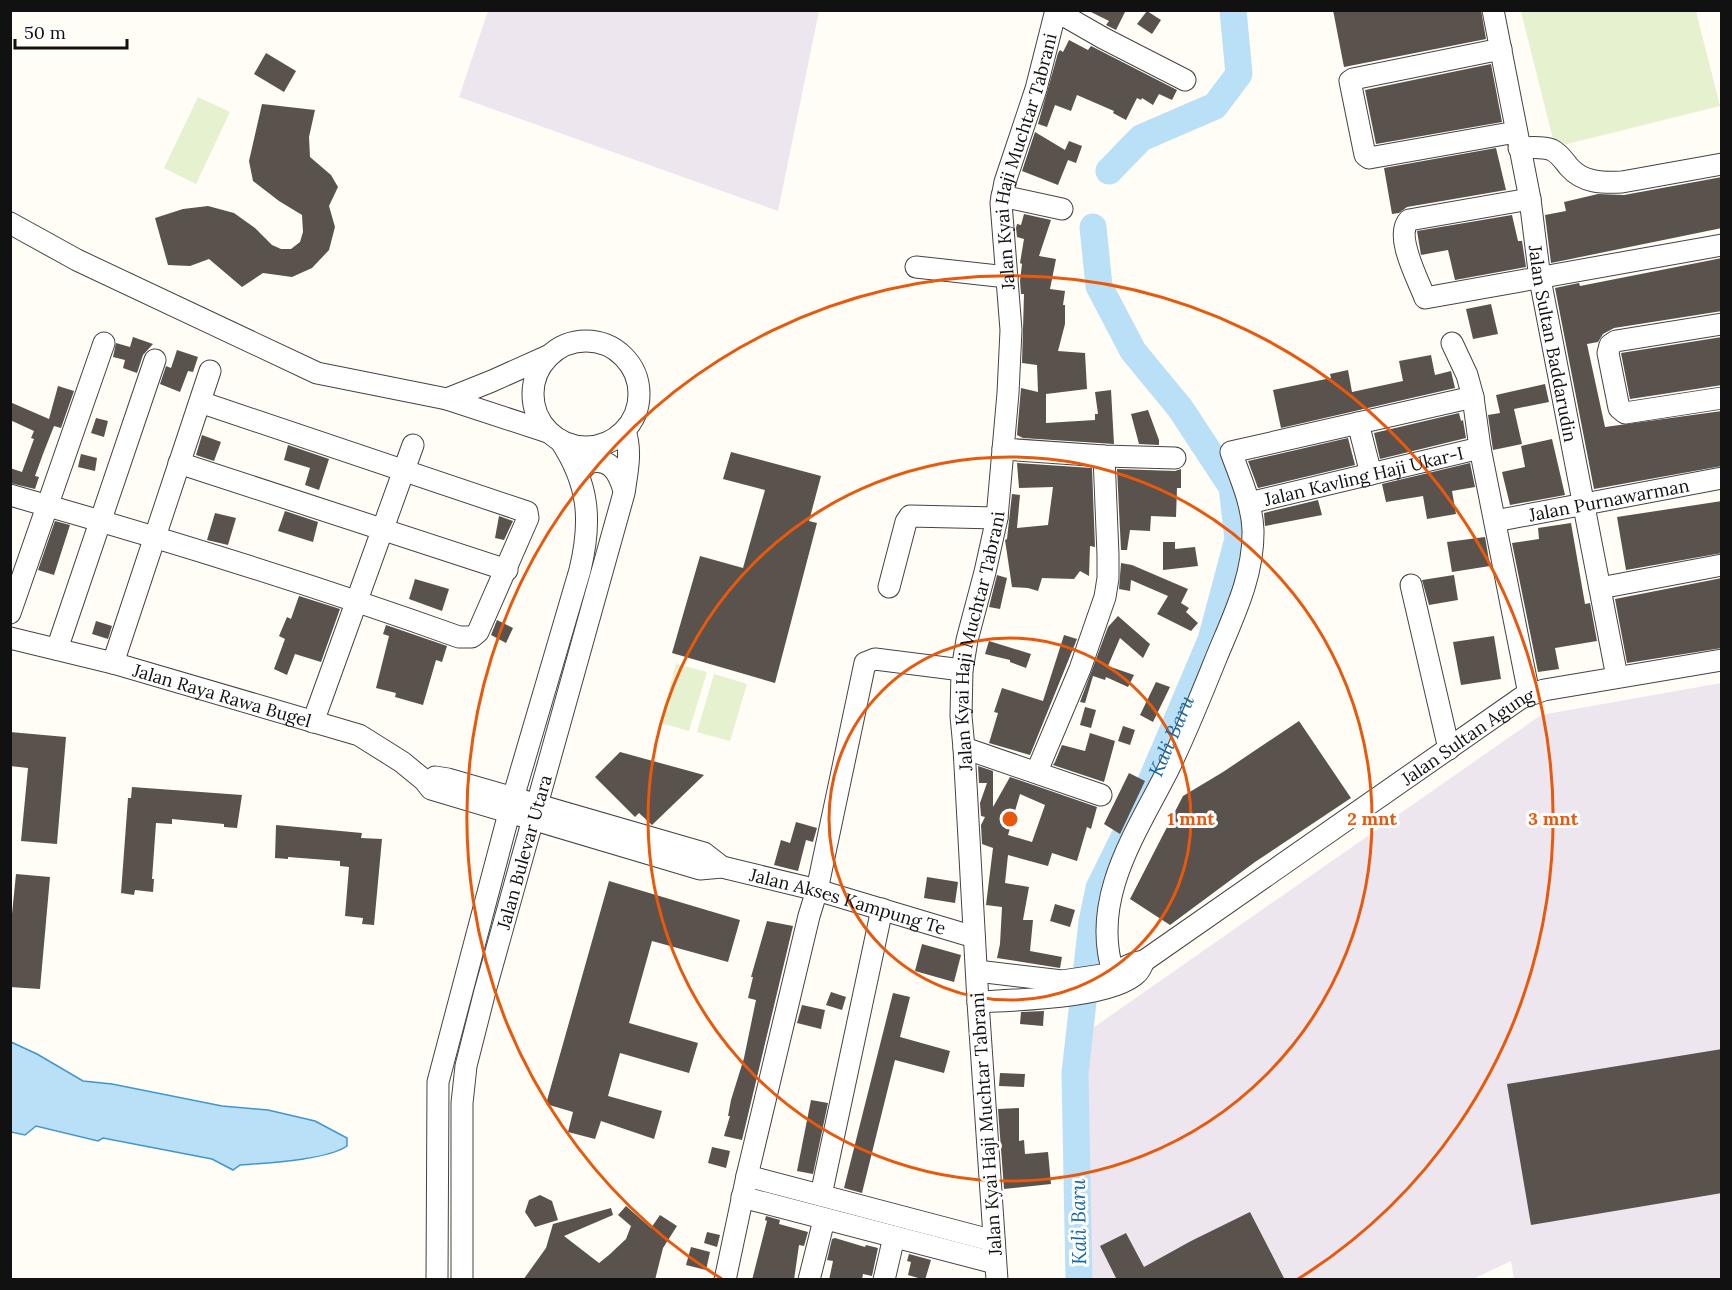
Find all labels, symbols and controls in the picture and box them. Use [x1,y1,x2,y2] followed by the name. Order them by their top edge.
[15,12,128,50] scale bar
[24,21,66,44] text: 50 m
[989,31,1061,292] street label: Jalan Kyai Haji Muchtar Tabrani
[1524,243,1583,444] street label: Jalan Sultan Baddarudin
[1261,441,1466,511] street label: Jalan Kavling Haji Ukar-I
[1526,473,1691,526] street label: Jalan Purnawarman
[949,510,1009,773] street label: Jalan Kyai Haji Muchtar Tabrani
[130,658,314,732] street label: Jalan Raya Rawa Bugel
[1396,683,1538,790] street label: Jalan Sultan Agung
[1142,691,1199,780] water label: Kali Baru
[491,772,556,933] street label: Jalan Bulevar Utara
[1167,807,1215,830] text: 1 mnt
[1347,807,1397,830] text: 2 mnt
[1528,807,1579,830] text: 3 mnt
[1000,809,1020,829] centre of rings
[746,862,949,940] street label: Jalan Akses Kampung Te
[965,992,1007,1257] street label: Jalan Kyai Haji Muchtar Tabrani
[1065,1179,1091,1265] water label: Kali Baru

